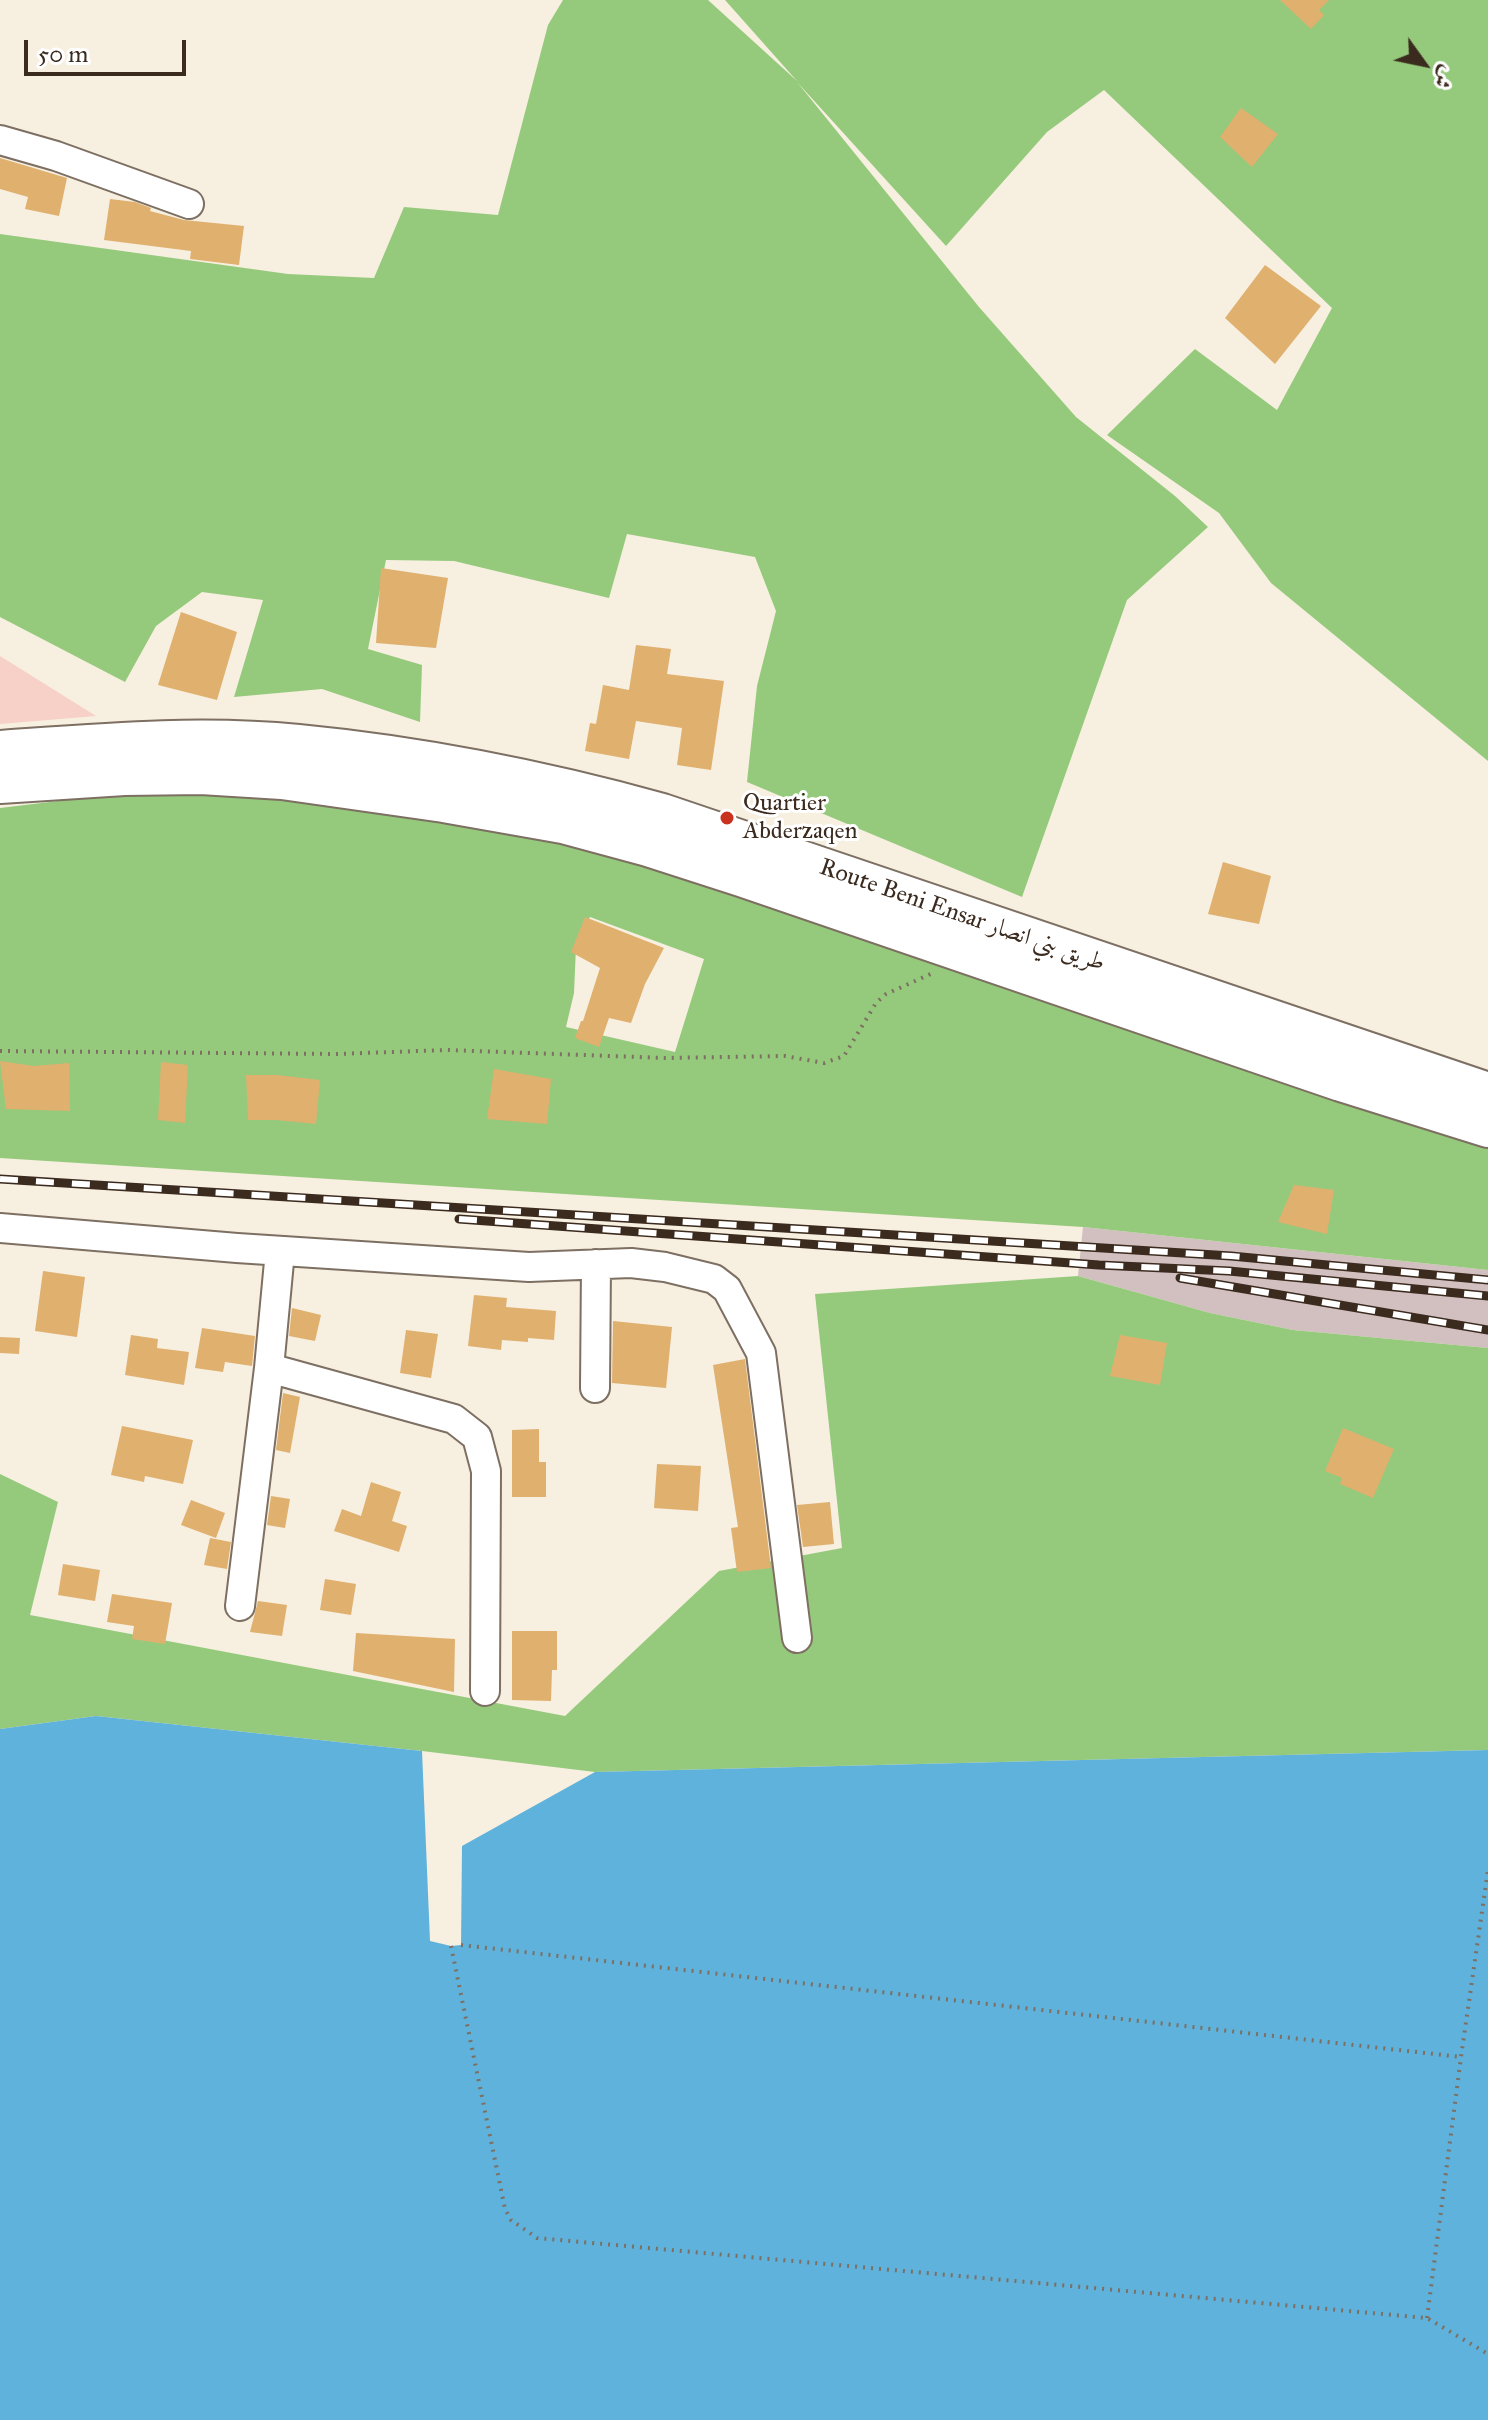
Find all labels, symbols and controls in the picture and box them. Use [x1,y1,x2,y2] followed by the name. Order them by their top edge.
[28,24,190,74] scale bar
[1384,24,1464,104] north arrow
[38,39,88,69] text: 50 m
[1427,61,1462,94] text: ش
[743,790,858,846] place label: Quartier Abderzaqen
[718,809,736,827] marker: Quartier Abderzaqen
[815,854,1109,978] street label: Route Beni Ensar طريق بني انصار

